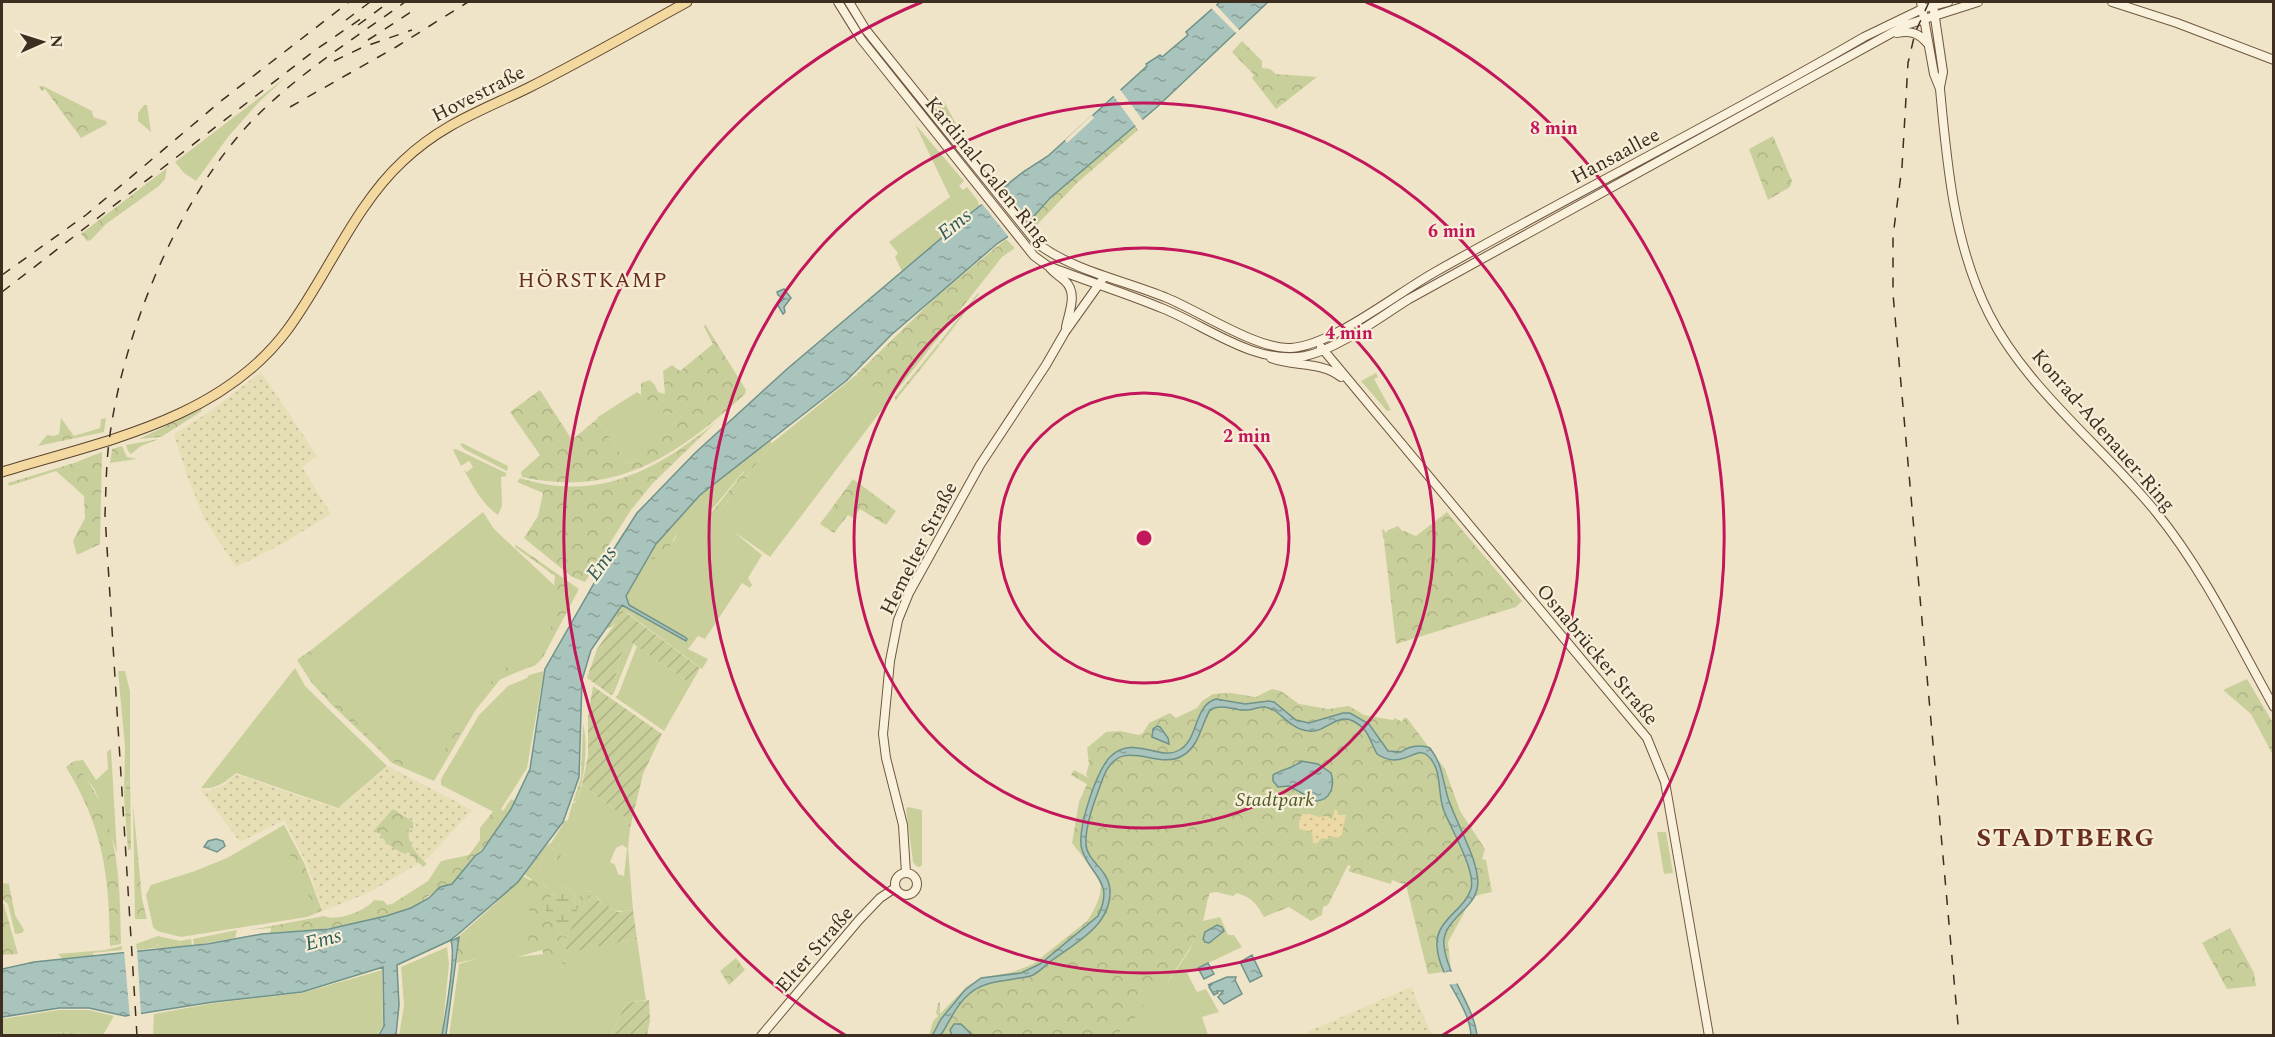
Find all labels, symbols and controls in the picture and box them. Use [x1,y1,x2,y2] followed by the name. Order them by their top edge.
[12,12,72,72] north arrow
[44,34,68,48] text: N
[426,57,531,130] street label: Hovestraße
[917,90,1057,253] street label: Kardinal-Galen-Ring
[1530,115,1578,142] text: 8 min
[1566,120,1665,192] street label: Hansaallee
[930,200,979,249] water label: Ems
[1428,218,1476,245] text: 6 min
[518,265,668,297] district label: HÖRSTKAMP
[1325,320,1373,347] text: 4 min
[2024,343,2183,519] street label: Konrad-Adenauer-Ring
[1223,423,1271,450] text: 2 min
[872,477,965,620] street label: Hemelter Straße
[1134,528,1154,548] centre of rings
[578,539,626,588] water label: Ems
[1529,577,1666,732] street label: Osnabrücker Straße
[1235,785,1315,815] park label: Stadtpark
[1976,818,2156,858] district label: STADTBERG
[769,900,861,1000] street label: Elter Straße
[301,920,346,960] water label: Ems

